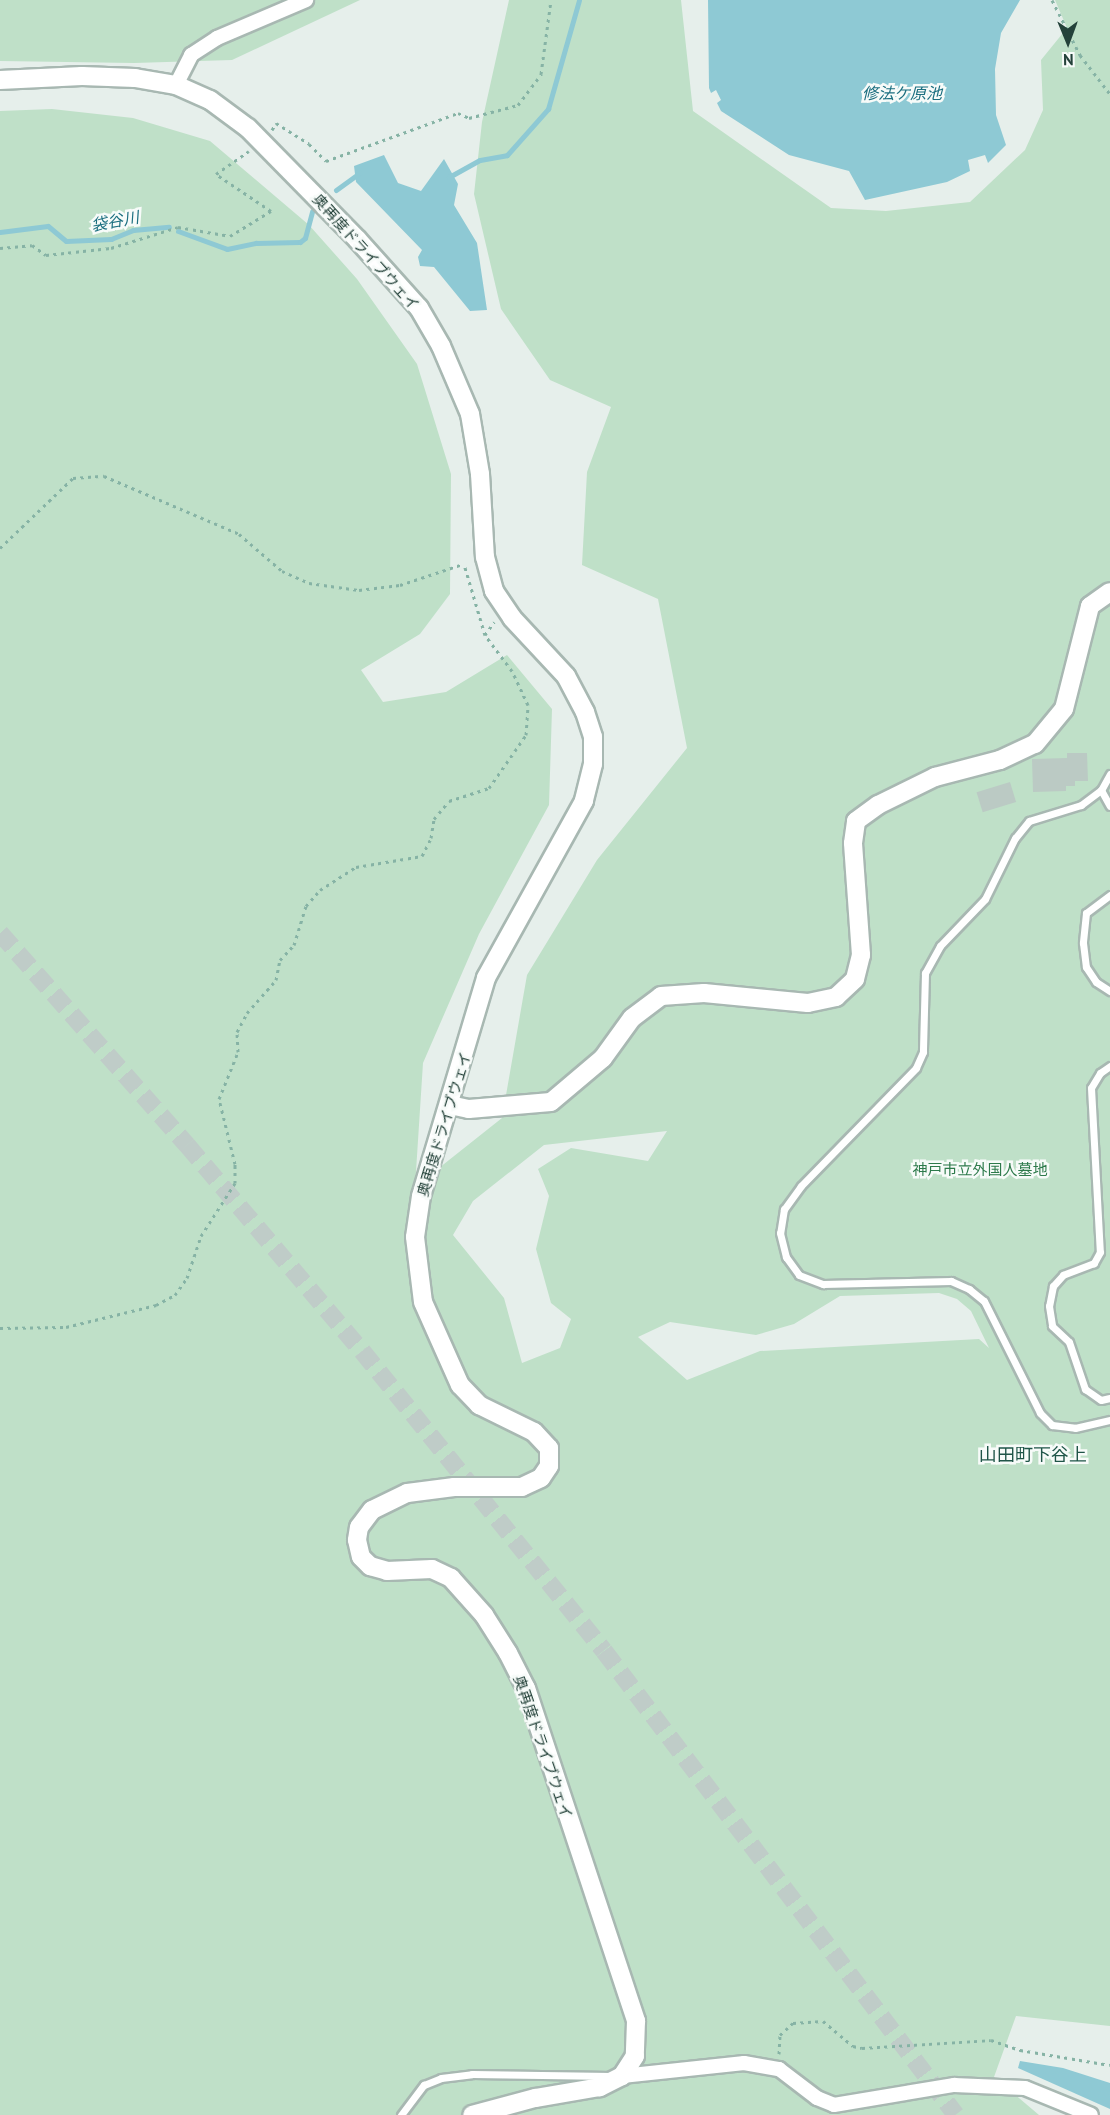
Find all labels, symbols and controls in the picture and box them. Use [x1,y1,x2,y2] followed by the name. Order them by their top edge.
[1038,12,1098,72] north arrow
[1063,50,1074,70] text: N
[862,83,942,103] water label: 修法ケ原池
[309,190,423,314] street label: 奥再度ドライブウェイ
[90,207,140,235] water label: 袋谷川
[413,1050,475,1198] street label: 奥再度ドライブウェイ
[913,1161,1047,1179] park label: 神戸市立外国人墓地
[979,1444,1087,1466] district label: 山田町下谷上
[510,1673,576,1821] street label: 奥再度ドライブウェイ

